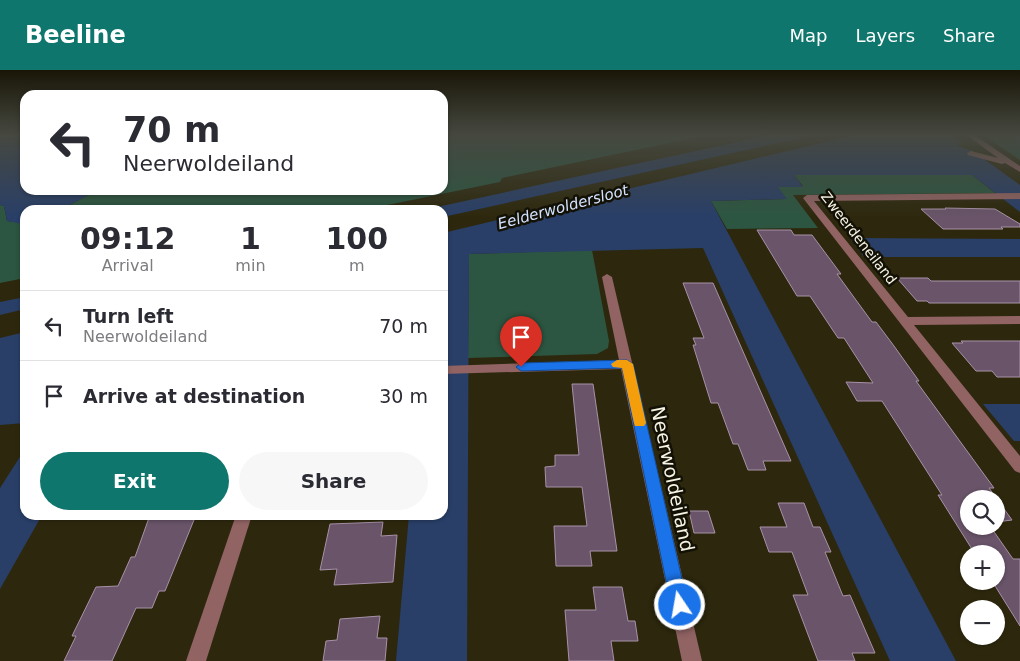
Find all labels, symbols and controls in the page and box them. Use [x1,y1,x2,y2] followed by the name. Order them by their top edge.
[25,21,126,49] text: Beeline
[789,25,827,46] text: Map
[855,25,915,46] text: Layers
[943,25,995,46] text: Share
[40,110,105,175] icon: left
[123,110,220,150] text: 70 m
[123,151,294,176] text: Neerwoldeiland
[496,181,631,233] water label: Eelderwoldersloot
[818,189,900,287] street label: Zweerdeneiland
[80,221,175,256] text: 09:12
[240,221,261,256] text: 1
[325,221,388,256] text: 100
[102,256,154,275] text: Arrival
[235,256,266,275] text: min
[349,256,365,275] text: m
[83,305,174,327] text: Turn left
[40,312,68,340] icon: left
[379,315,428,337] text: 70 m
[500,316,542,367] pin
[507,323,535,351] icon: arrive
[83,327,208,346] text: Neerwoldeiland
[40,382,68,410] icon: arrive
[83,385,305,407] text: Arrive at destination
[379,385,428,407] text: 30 m
[647,404,699,554] street label: Neerwoldeiland
[40,452,229,510] button: Exit
[239,452,428,510] button: Share
[960,490,1005,645] map controls
[960,490,1005,535] button: search
[960,545,1005,590] button: +
[653,578,705,630] position arrow
[960,600,1005,645] button: −

